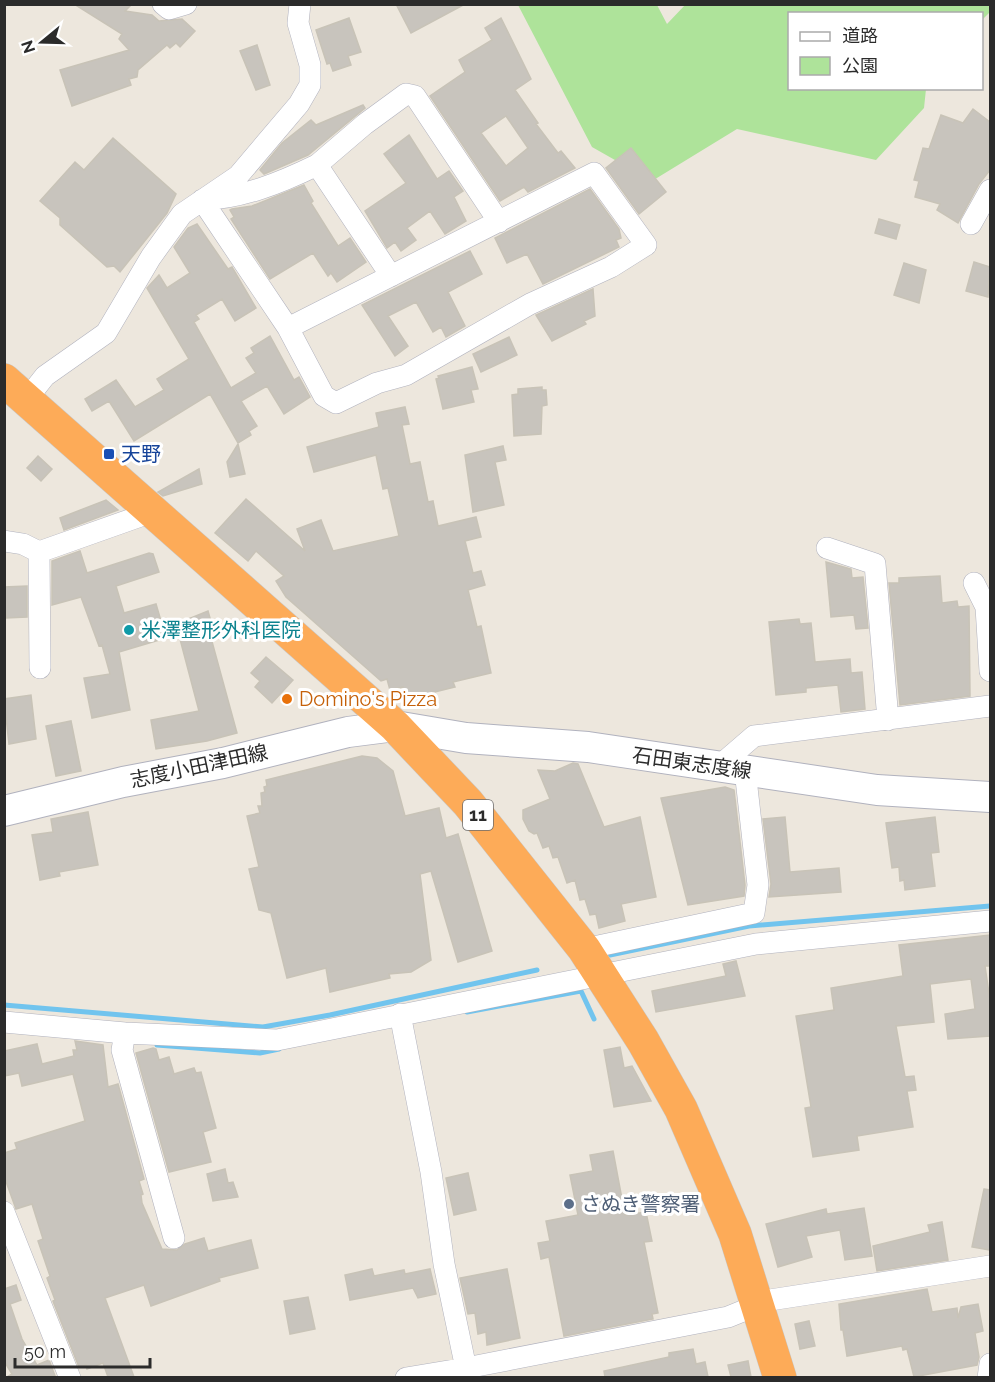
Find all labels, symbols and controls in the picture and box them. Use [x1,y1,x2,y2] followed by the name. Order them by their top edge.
[12,12,72,72] north arrow
[788,12,983,90] legend
[842,25,878,46] text: 道路
[17,38,39,56] text: N
[842,55,878,76] text: 公園
[121,442,161,466] place label: 天野
[102,447,116,461] marker: 天野
[141,618,301,642] place label: 米澤整形外科医院
[122,623,136,637] marker: 米澤整形外科医院
[299,687,437,711] place label: Domino's Pizza
[280,692,294,706] marker: Domino's Pizza
[128,740,270,792] street label: 志度小田津田線
[631,743,753,783] street label: 石田東志度線
[463,800,493,830] road number: 11
[581,1192,701,1216] place label: さぬき警察署
[562,1197,576,1211] marker: さぬき警察署
[15,1331,150,1369] scale bar
[24,1341,66,1362] text: 50 m

